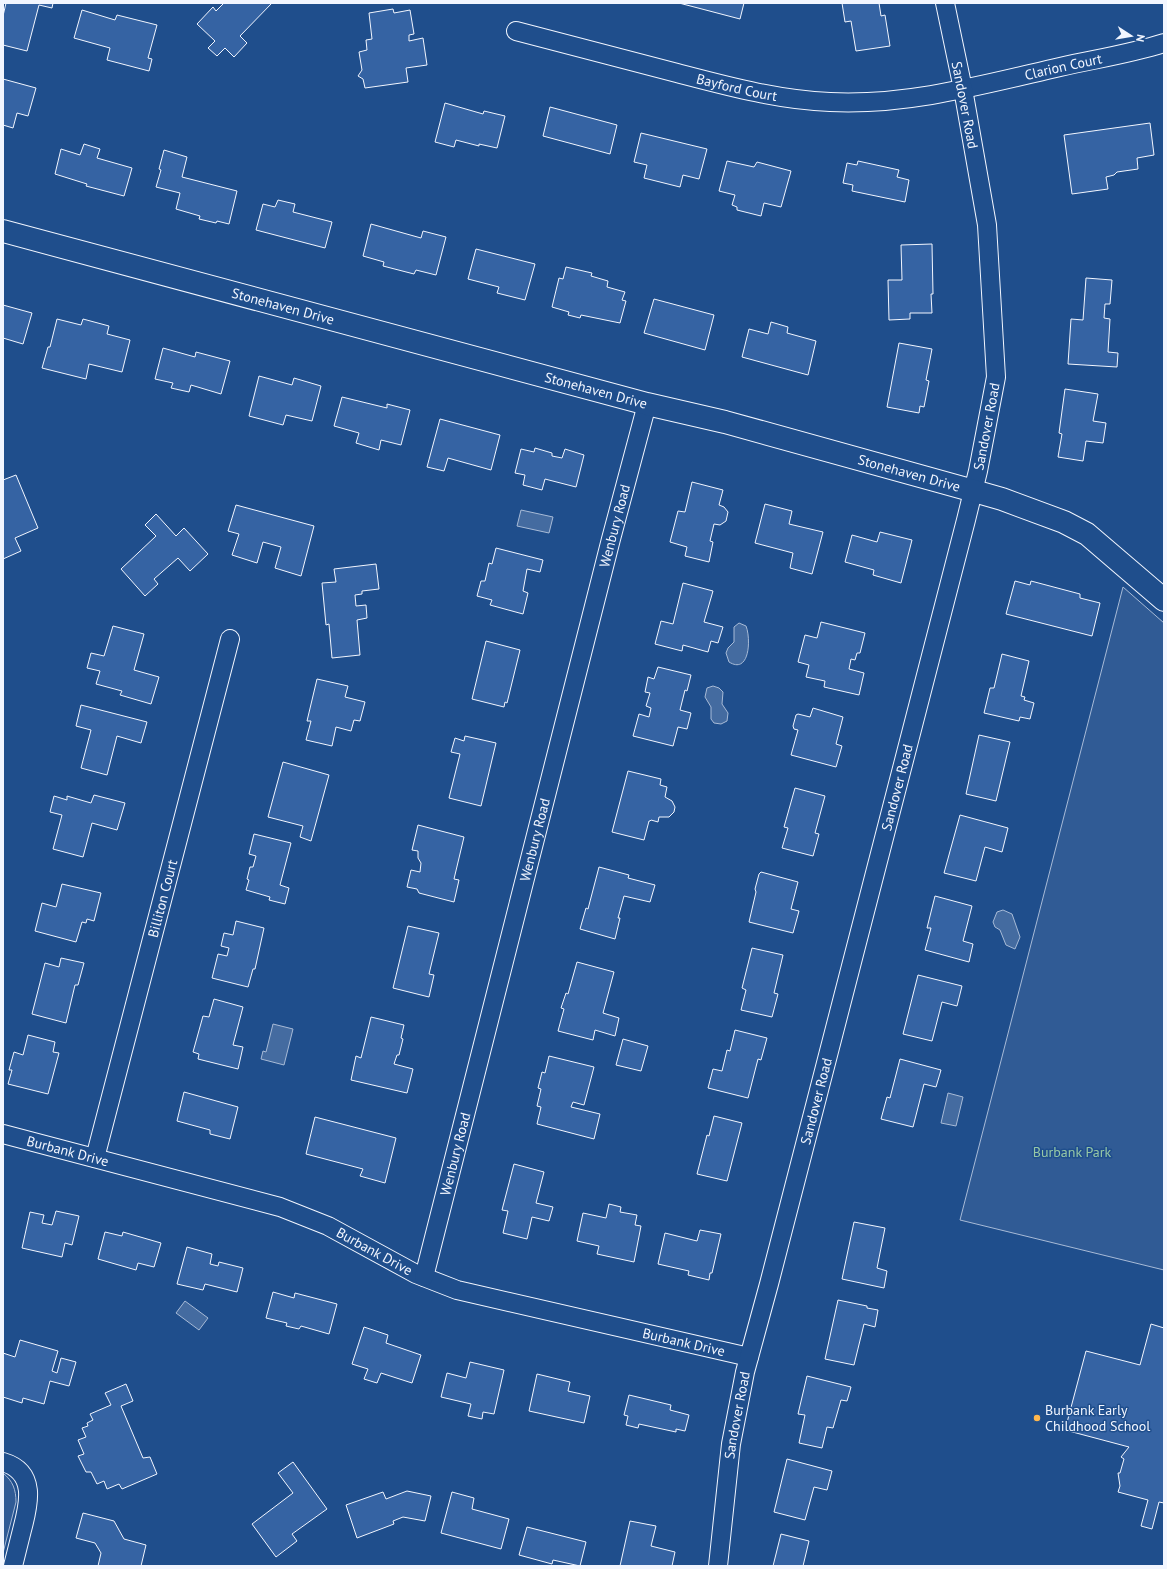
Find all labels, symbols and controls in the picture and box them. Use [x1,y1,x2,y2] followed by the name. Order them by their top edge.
[1111,16,1151,56] north arrow
[1133,33,1148,43] text: N
[1023,49,1104,84] street label: Clarion Court
[948,60,982,150] street label: Sandover Road
[695,69,779,105] street label: Bayford Court
[230,284,336,329] street label: Stonehaven Drive
[543,368,649,413] street label: Stonehaven Drive
[969,381,1004,472] street label: Sandover Road
[856,450,962,496] street label: Stonehaven Drive
[595,482,634,569] street label: Wenbury Road
[877,742,917,833] street label: Sandover Road
[516,796,554,883] street label: Wenbury Road
[144,857,181,940] street label: Billiton Court
[796,1056,836,1147] street label: Sandover Road
[436,1110,474,1197] street label: Wenbury Road
[25,1132,111,1171] street label: Burbank Drive
[1033,1143,1111,1161] park label: Burbank Park
[333,1223,416,1279] street label: Burbank Drive
[641,1324,727,1360] street label: Burbank Drive
[720,1370,754,1460] street label: Sandover Road
[1045,1401,1150,1435] place label: Burbank Early Childhood School
[1032,1413,1042,1423] marker: Burbank Early Childhood School

